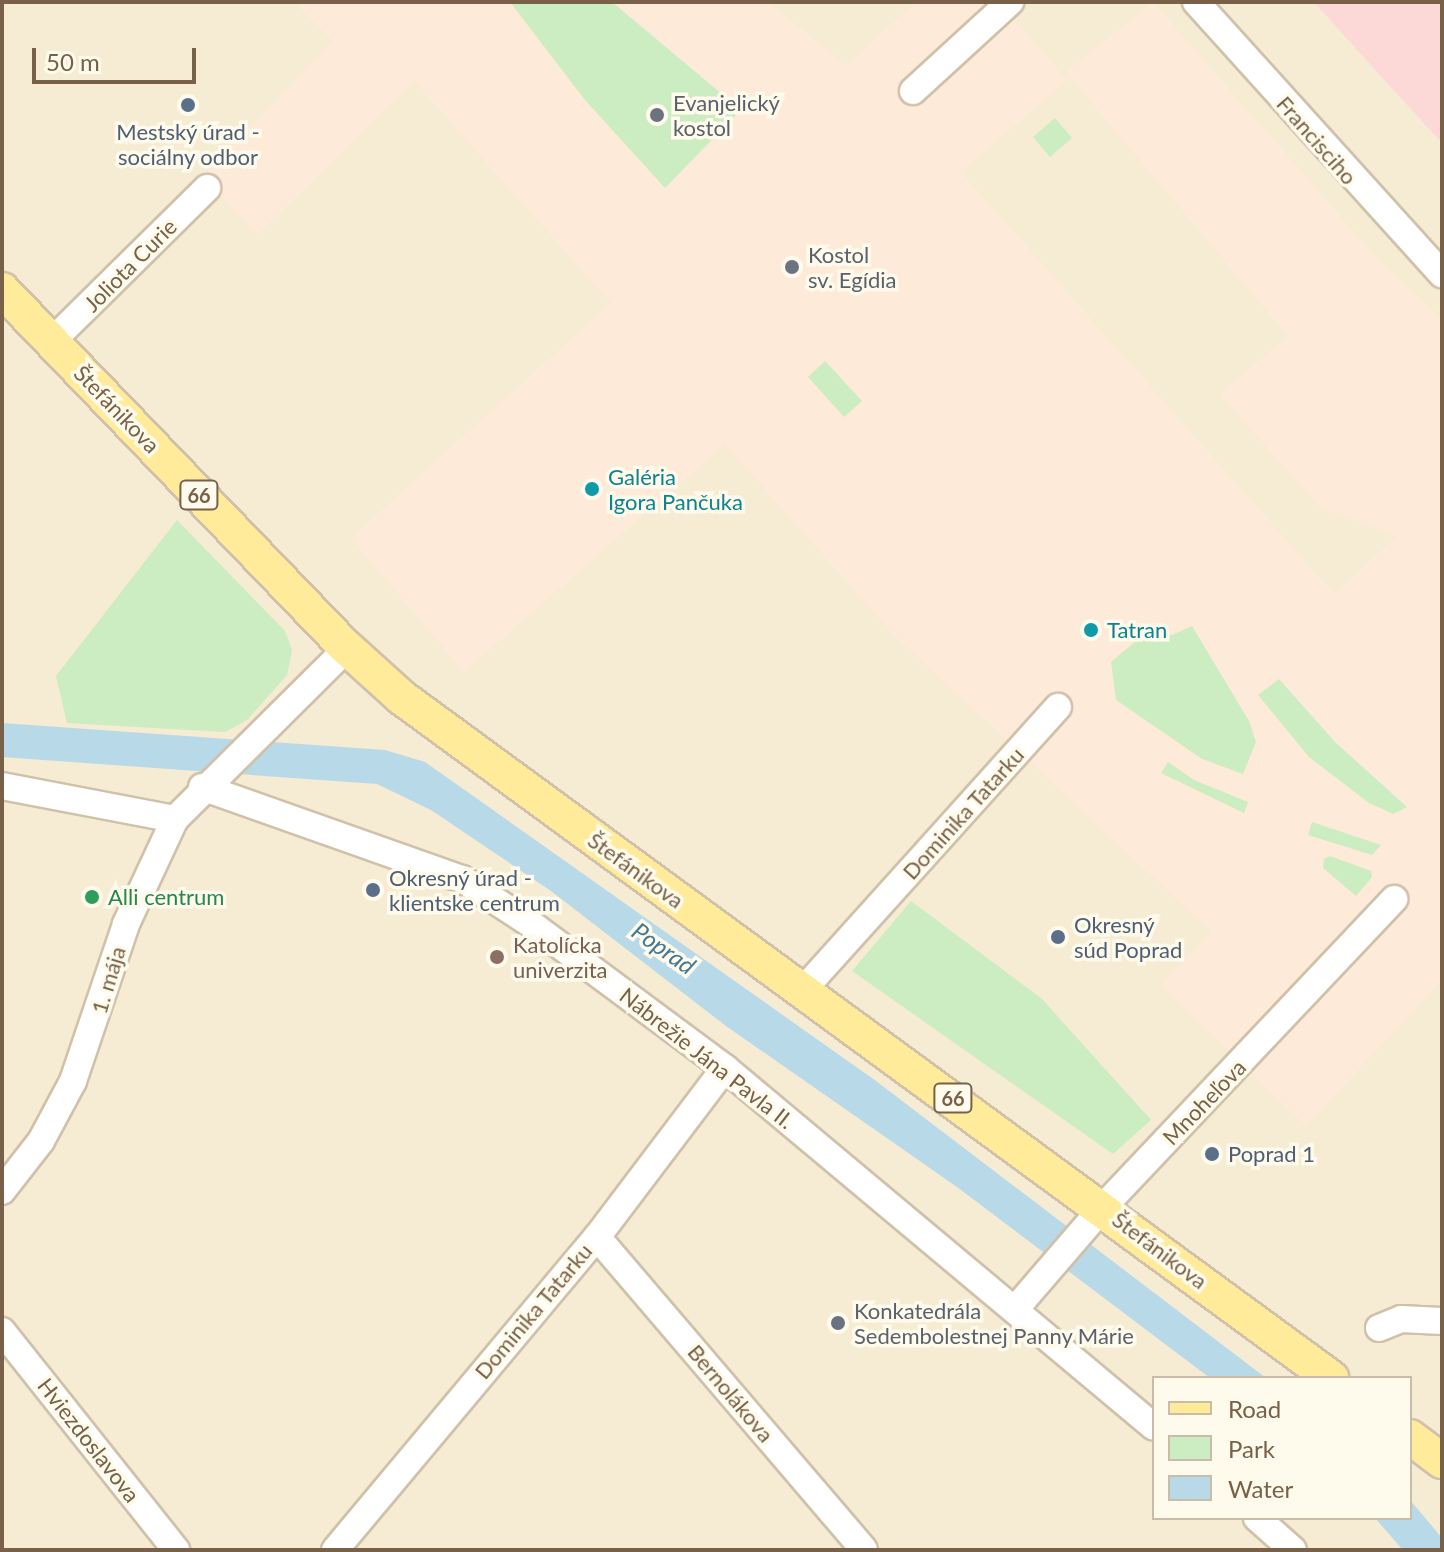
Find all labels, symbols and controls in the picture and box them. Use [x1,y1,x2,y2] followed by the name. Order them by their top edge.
[36,32,200,82] scale bar
[46,47,100,76] text: 50 m
[673,89,780,140] place label: Evanjelický kostol
[1271,90,1363,190] street label: Francisciho
[179,96,197,114] marker: Mestský úrad - sociálny odbor
[648,106,666,124] marker: Evanjelický kostol
[116,118,260,170] place label: Mestský úrad - sociálny odbor
[78,213,182,317] street label: Joliota Curie
[808,241,896,292] place label: Kostol sv. Egídia
[783,258,801,276] marker: Kostol sv. Egídia
[69,360,165,458] street label: Štefánikova
[608,463,743,514] place label: Galéria Igora Pančuka
[179,479,219,511] road number: 66
[583,480,601,498] marker: Galéria Igora Pančuka
[1107,617,1167,643] place label: Tatran
[1082,621,1100,639] marker: Tatran
[897,741,1029,885] street label: Dominika Tatarku
[583,827,689,913] street label: Štefánikova
[389,864,560,916] place label: Okresný úrad - klientske centrum
[364,881,382,899] marker: Okresný úrad - klientske centrum
[108,884,224,910] place label: Alli centrum
[83,888,101,906] marker: Alli centrum
[1074,911,1182,962] place label: Okresný súd Poprad
[627,916,701,980] water label: Poprad
[1049,928,1067,946] marker: Okresný súd Poprad
[513,931,608,982] place label: Katolícka univerzita
[85,943,131,1017] street label: 1. mája
[488,948,506,966] marker: Katolícka univerzita
[614,982,800,1134] street label: Nábrežie Jána Pavla II.
[1157,1054,1251,1150] street label: Mnoheľova
[933,1082,973,1114] road number: 66
[1228,1141,1315,1167] place label: Poprad 1
[1203,1145,1221,1163] marker: Poprad 1
[1107,1206,1213,1294] street label: Štefánikova
[468,1238,598,1384] street label: Dominika Tatarku
[854,1297,1134,1348] place label: Konkatedrála Sedembolestnej Panny Márie
[829,1314,847,1332] marker: Konkatedrála Sedembolestnej Panny Márie
[683,1339,779,1447] street label: Bernolákova
[32,1373,146,1507] street label: Hviezdoslavova
[1152,1376,1412,1520] legend
[1228,1394,1281,1423] text: Road
[1228,1434,1275,1463] text: Park
[1228,1474,1293,1503] text: Water

